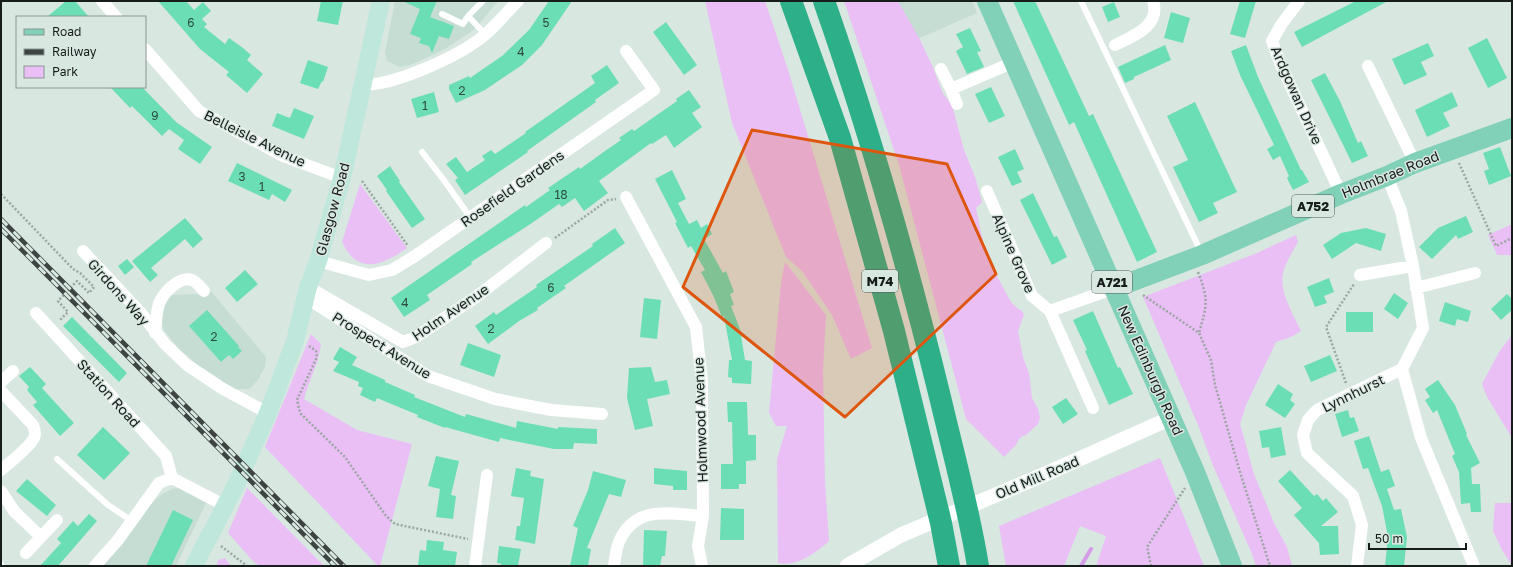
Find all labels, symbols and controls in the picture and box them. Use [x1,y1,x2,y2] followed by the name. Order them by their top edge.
[187,15,195,30] house number: 6
[543,15,550,30] house number: 5
[16,16,146,88] legend
[52,24,81,39] text: Road
[1268,43,1326,147] street label: Ardgowan Drive
[52,44,97,59] text: Railway
[517,44,525,59] house number: 4
[52,64,78,79] text: Park
[459,83,466,98] house number: 2
[422,98,428,113] house number: 1
[201,106,309,170] street label: Belleisle Avenue
[151,108,159,123] house number: 9
[457,146,567,230] street label: Rosefield Gardens
[1339,147,1441,201] street label: Holmbrae Road
[311,161,353,257] street label: Glasgow Road
[238,169,246,184] house number: 3
[259,179,265,194] house number: 1
[554,187,568,202] house number: 18
[1292,195,1334,217] road number: A752
[989,211,1039,295] street label: Alpine Grove
[85,255,153,329] street label: Girdons Way
[862,270,898,292] road number: M74
[1092,271,1132,293] road number: A721
[408,280,492,344] street label: Holm Avenue
[547,280,555,295] house number: 6
[401,295,409,310] house number: 4
[1115,302,1187,438] street label: New Edinburgh Road
[329,308,435,382] street label: Prospect Avenue
[488,321,495,336] house number: 2
[211,329,218,344] house number: 2
[74,355,144,431] street label: Station Road
[689,357,711,483] street label: Holmwood Avenue
[1319,371,1387,415] street label: Lynnhurst
[993,452,1081,502] street label: Old Mill Road
[1369,525,1466,551] scale bar
[1375,531,1403,546] text: 50 m

